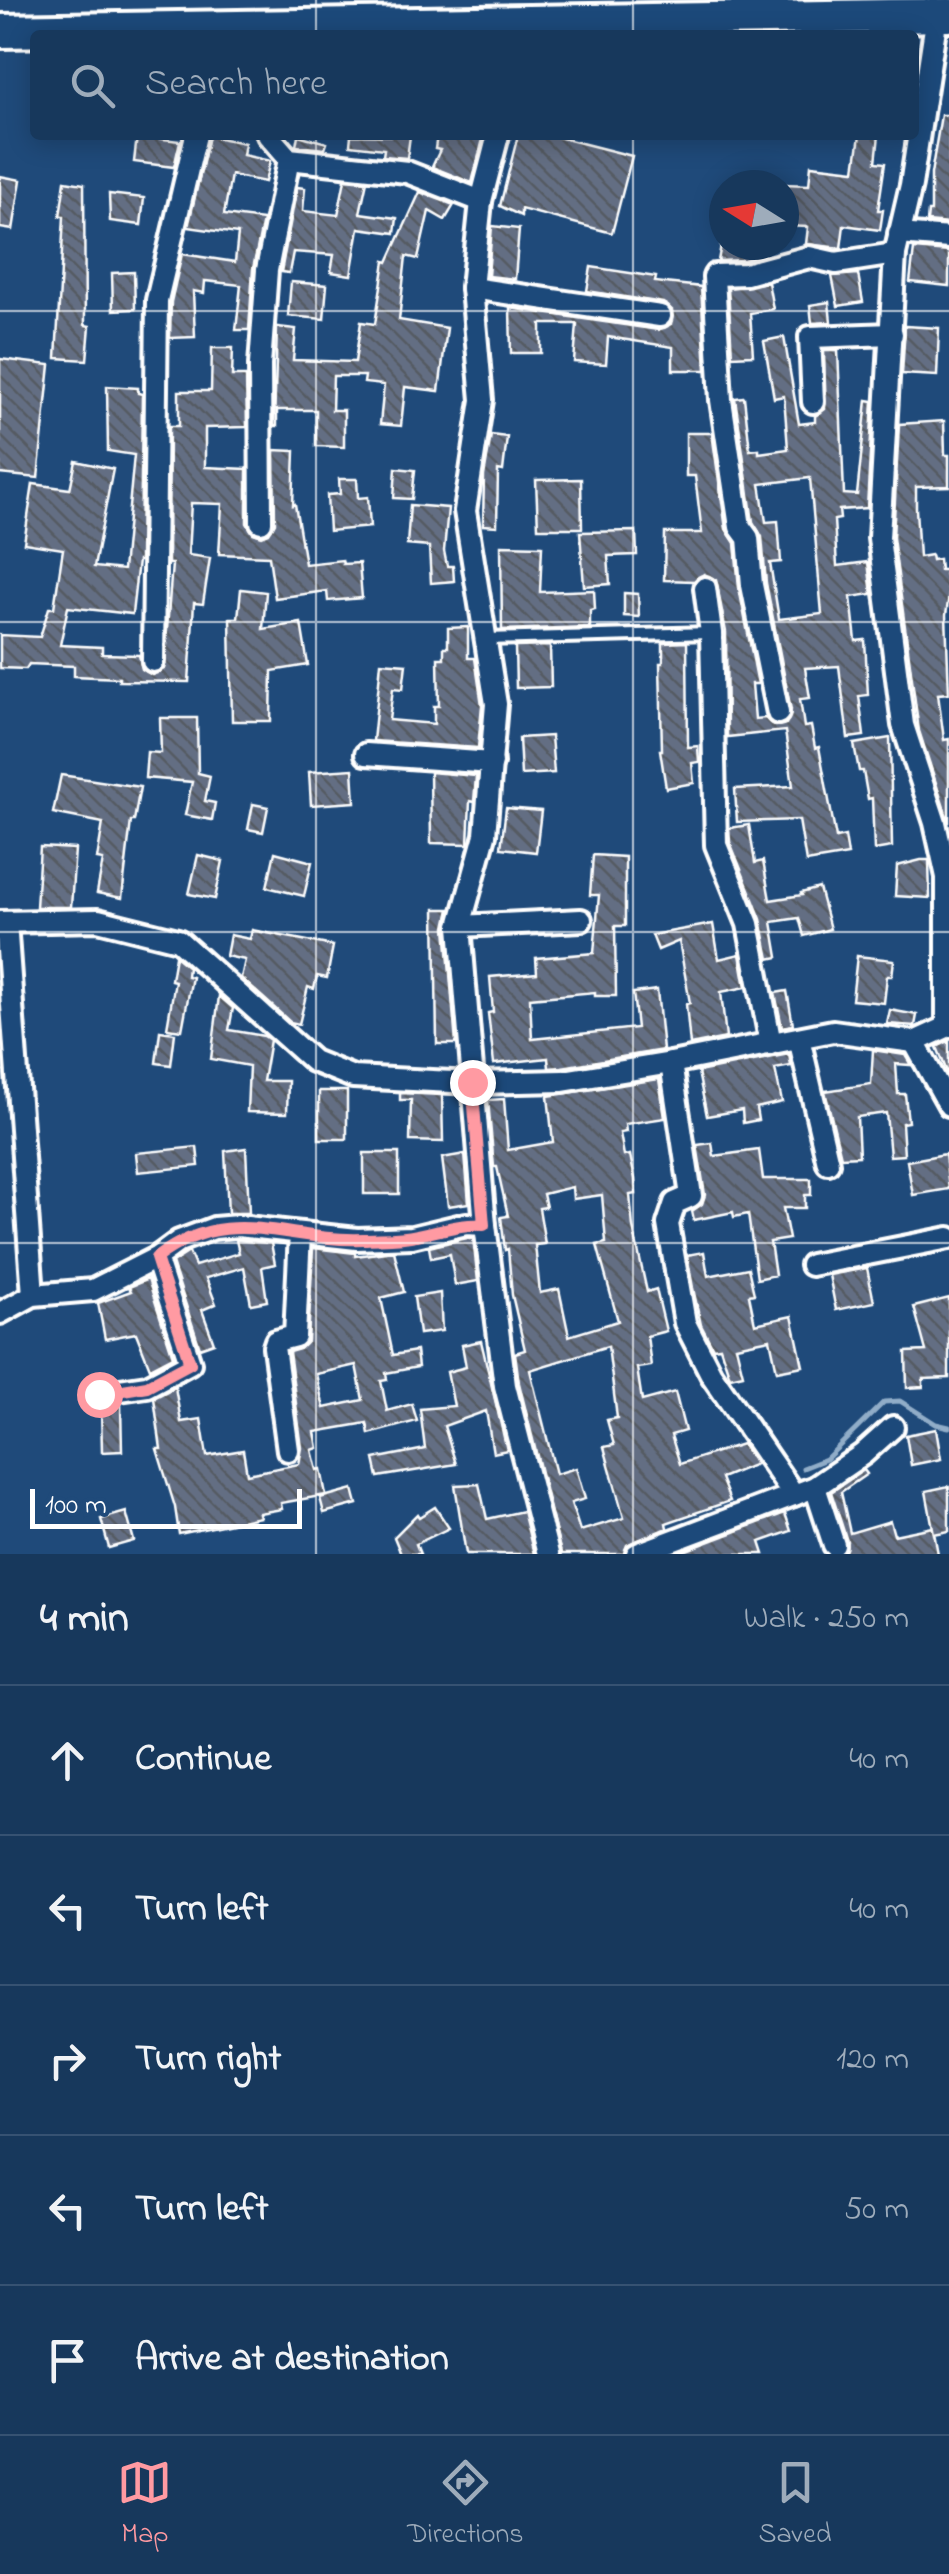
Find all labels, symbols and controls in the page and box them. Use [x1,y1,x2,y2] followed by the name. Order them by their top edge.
[30,30,919,140] search box
[145,57,327,113] text: Search here
[65,58,120,113] icon: search
[709,170,799,260] north arrow
[450,1060,496,1106] route end
[77,1372,123,1418] route start
[30,1484,302,1528] scale bar
[45,1486,107,1527] text: 100 m
[40,1589,129,1650] text: 4 min
[744,1596,909,1643] text: Walk · 250 m
[135,1732,271,1788] text: Continue
[40,1733,95,1788] icon: ahead
[849,1737,909,1784] text: 40 m
[135,1882,268,1938] text: Turn left
[40,1883,95,1938] icon: left
[849,1887,909,1934] text: 40 m
[135,2032,281,2088] text: Turn right
[40,2033,95,2088] icon: right
[836,2037,909,2084] text: 120 m
[135,2182,268,2238] text: Turn left
[40,2183,95,2238] icon: left
[844,2187,909,2234] text: 50 m
[135,2332,449,2388] text: Arrive at destination
[40,2333,95,2388] icon: arrive
[117,2455,172,2556] tab: Map
[407,2455,524,2556] tab: Directions
[759,2455,832,2556] tab: Saved

